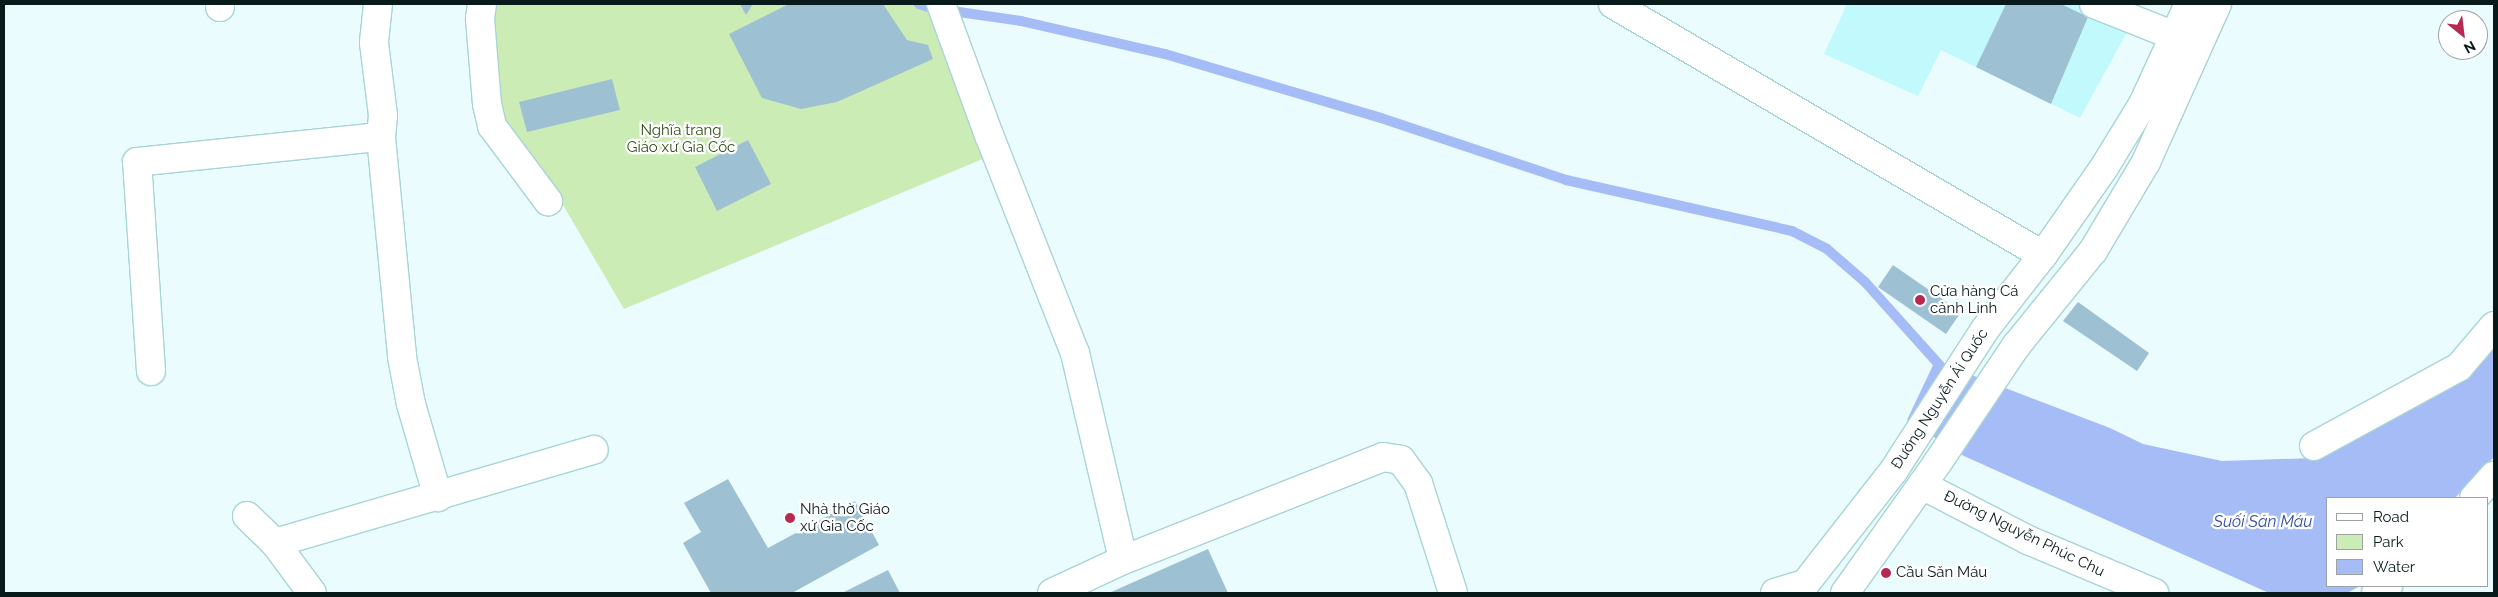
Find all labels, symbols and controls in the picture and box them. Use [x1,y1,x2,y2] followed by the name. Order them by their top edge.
[2438,10,2488,60] north arrow
[2461,38,2478,57] text: N
[627,121,735,156] park label: Nghĩa trang Giáo xứ Gia Cốc
[1930,282,2018,317] place label: Cửa hàng Cá cảnh Linh
[1914,294,1926,306] marker: Cửa hàng Cá cảnh Linh
[1888,325,1992,473] street label: Đường Nguyễn Ái Quốc
[1941,487,2107,581] street label: Đường Nguyễn Phúc Chu
[2326,497,2488,587] legend
[800,500,890,535] place label: Nhà thờ Giáo xứ Gia Cốc
[2373,508,2409,526] text: Road
[784,512,796,524] marker: Nhà thờ Giáo xứ Gia Cốc
[2214,512,2312,532] water label: Suối Săn Máu
[2373,533,2404,551] text: Park
[2373,558,2415,576] text: Water
[1896,564,1987,582] place label: Cầu Săn Máu
[1880,567,1892,579] marker: Cầu Săn Máu

